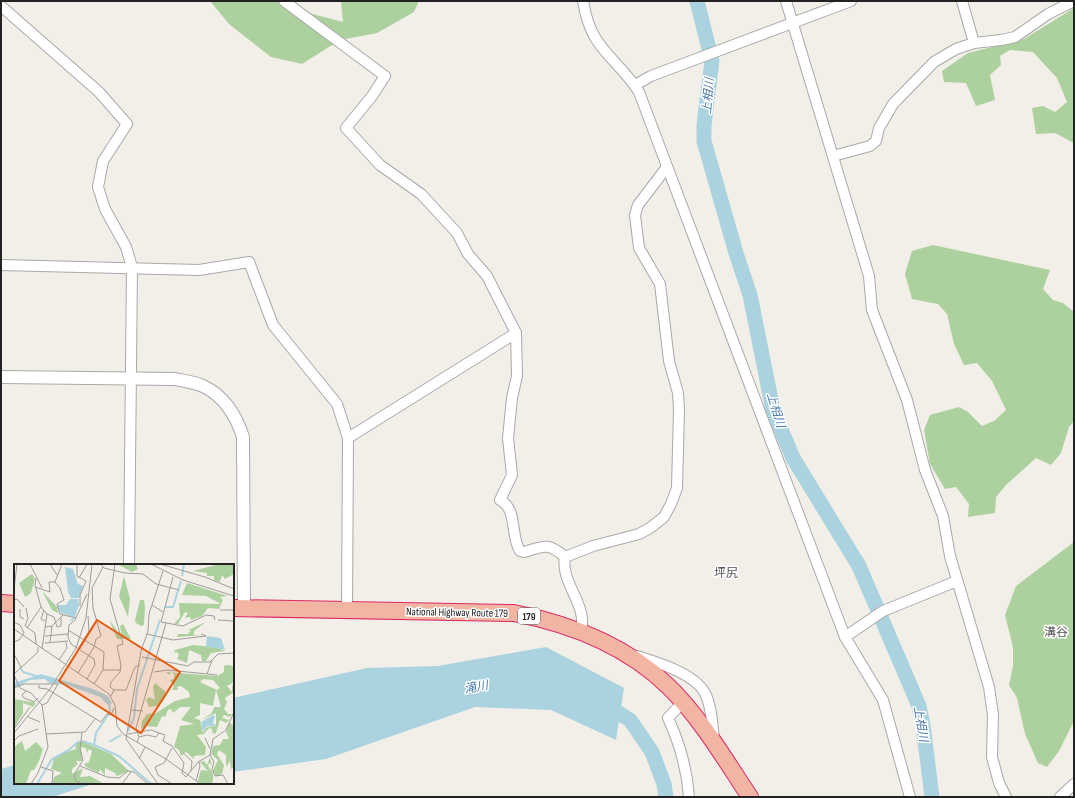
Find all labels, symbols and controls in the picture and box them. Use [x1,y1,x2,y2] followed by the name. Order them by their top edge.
[699,75,718,115] water label: 上相川
[763,391,789,431] water label: 上相川
[14,564,234,784] inset map
[714,566,738,581] district label: 坪尻
[406,605,508,620] street label: National Highway Route 179
[518,608,540,624] road number: 179
[1044,625,1068,640] district label: 溝谷
[463,678,491,697] water label: 滝川
[910,705,931,745] water label: 上相川

